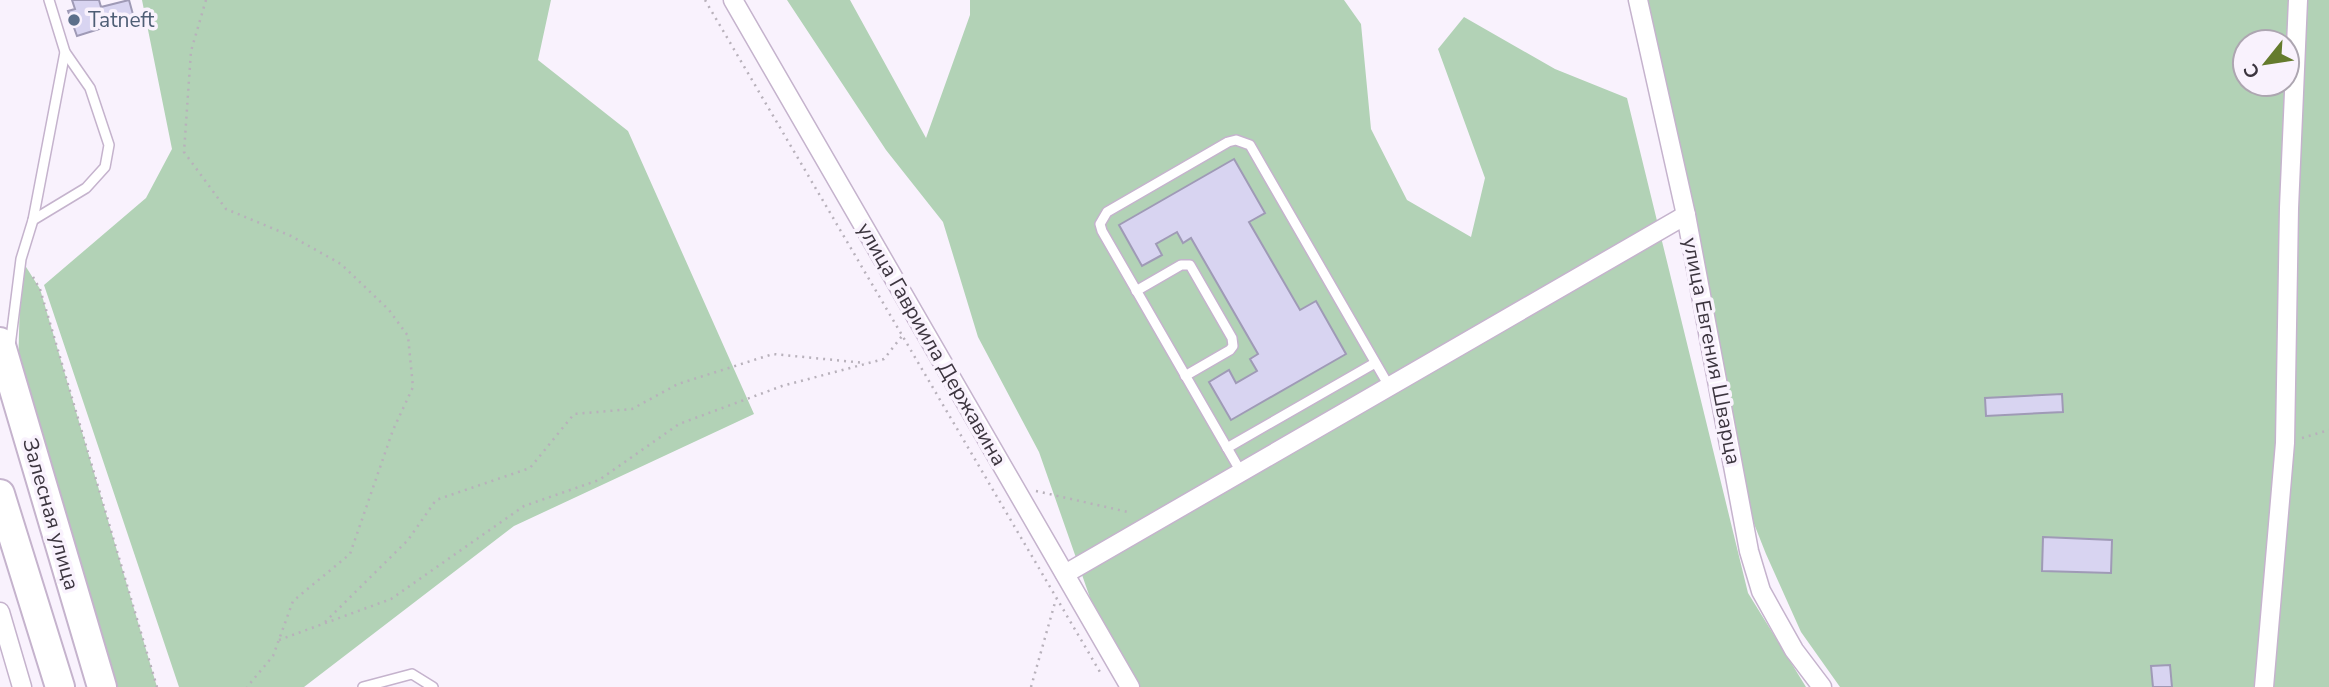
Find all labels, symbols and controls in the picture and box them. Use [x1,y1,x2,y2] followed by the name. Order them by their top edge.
[88,6,155,34] place label: Tatneft
[66,12,82,28] marker: Tatneft
[2231,28,2301,98] north arrow
[2238,59,2267,83] text: С
[851,217,1013,471] street label: улица Гавриила Державина
[1676,235,1748,467] street label: улица Евгения Шварца
[16,435,86,593] street label: Залесная улица

